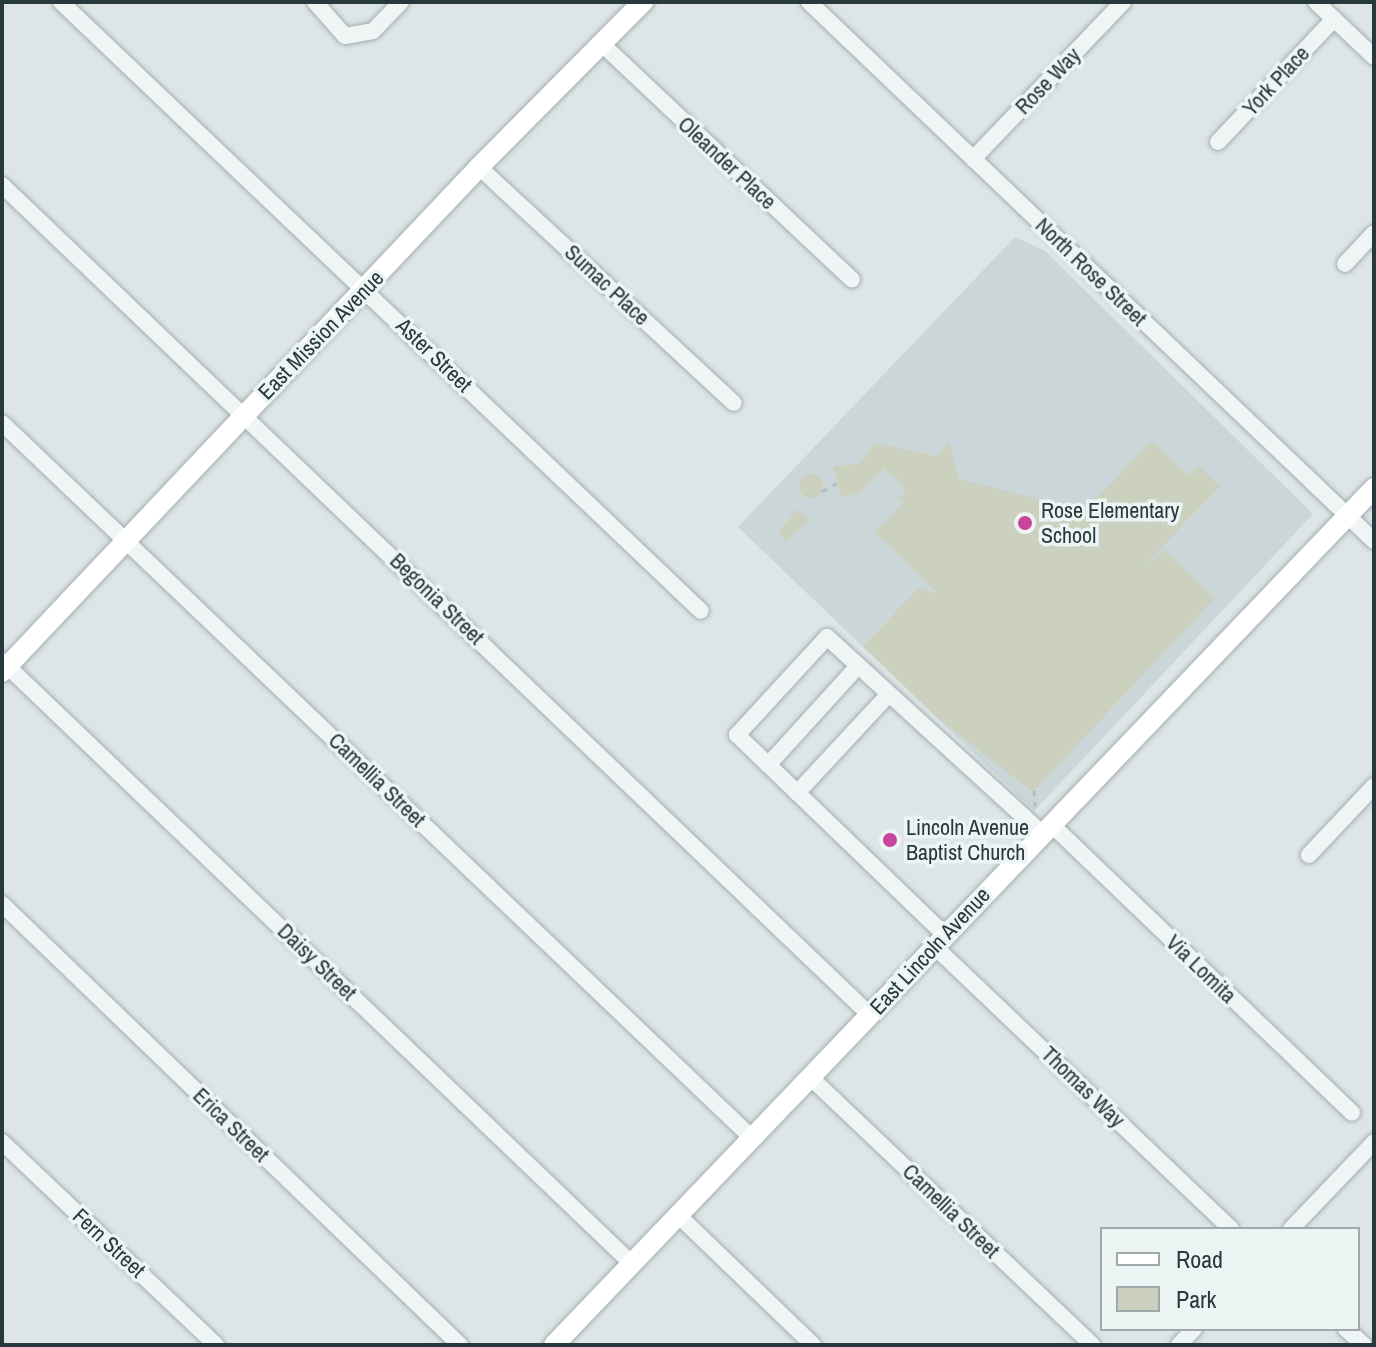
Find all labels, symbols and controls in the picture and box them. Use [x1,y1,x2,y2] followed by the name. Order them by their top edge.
[1237,41,1315,121] street label: York Place
[1010,42,1086,120] street label: Rose Way
[673,111,781,215] street label: Oleander Place
[1030,212,1152,332] street label: North Rose Street
[559,239,655,331] street label: Sumac Place
[252,265,390,405] street label: East Mission Avenue
[391,312,477,398] street label: Aster Street
[1041,497,1179,548] place label: Rose Elementary School
[1016,514,1034,532] marker: Rose Elementary School
[385,548,489,650] street label: Begonia Street
[323,727,431,833] street label: Camellia Street
[906,814,1030,866] place label: Lincoln Avenue Baptist Church
[881,831,899,849] marker: Lincoln Avenue Baptist Church
[864,882,996,1020] street label: East Lincoln Avenue
[272,918,362,1006] street label: Daisy Street
[1161,929,1241,1009] street label: Via Lomita
[1036,1041,1130,1133] street label: Thomas Way
[188,1082,274,1168] street label: Erica Street
[897,1158,1005,1264] street label: Camellia Street
[67,1203,151,1283] street label: Fern Street
[1100,1227,1360,1331] legend
[1176,1243,1223,1275] text: Road
[1176,1283,1216,1315] text: Park

